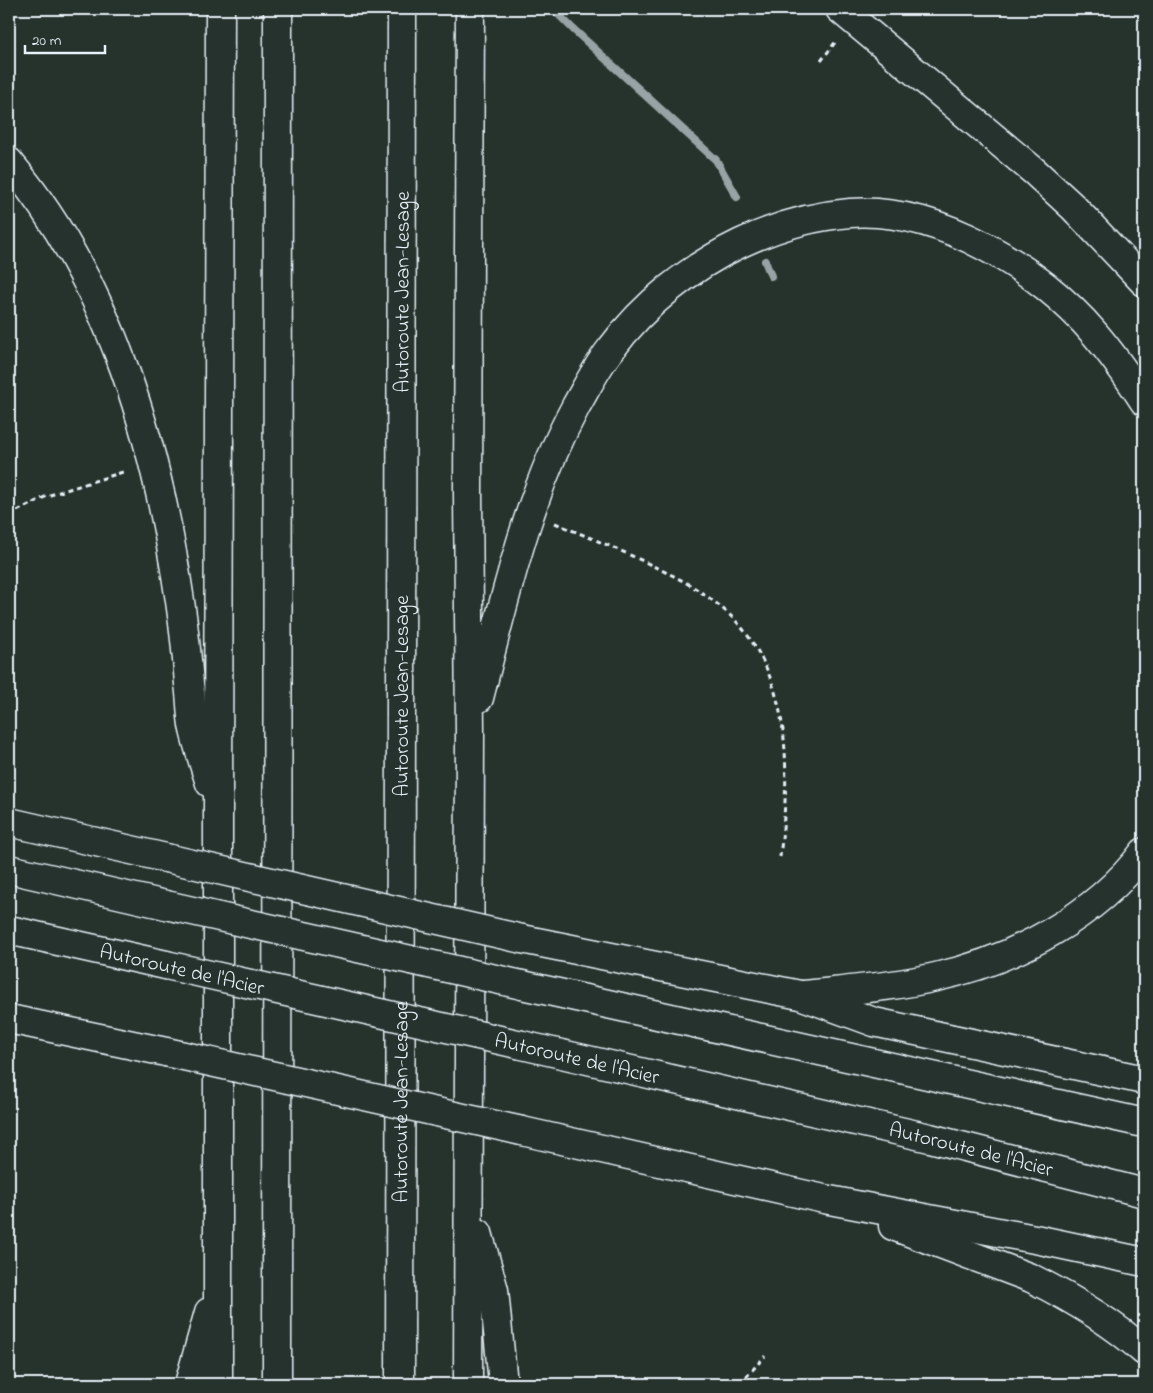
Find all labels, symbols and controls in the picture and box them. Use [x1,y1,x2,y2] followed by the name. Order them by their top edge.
[25,22,105,54] scale bar
[32,30,62,52] text: 20 m
[388,191,421,393] street label: Autoroute Jean-Lesage
[388,595,420,797] street label: Autoroute Jean-Lesage
[96,937,267,1005] street label: Autoroute de l'Acier
[387,1001,420,1203] street label: Autoroute Jean-Lesage
[491,1026,662,1094] street label: Autoroute de l'Acier
[886,1116,1056,1186] street label: Autoroute de l'Acier

